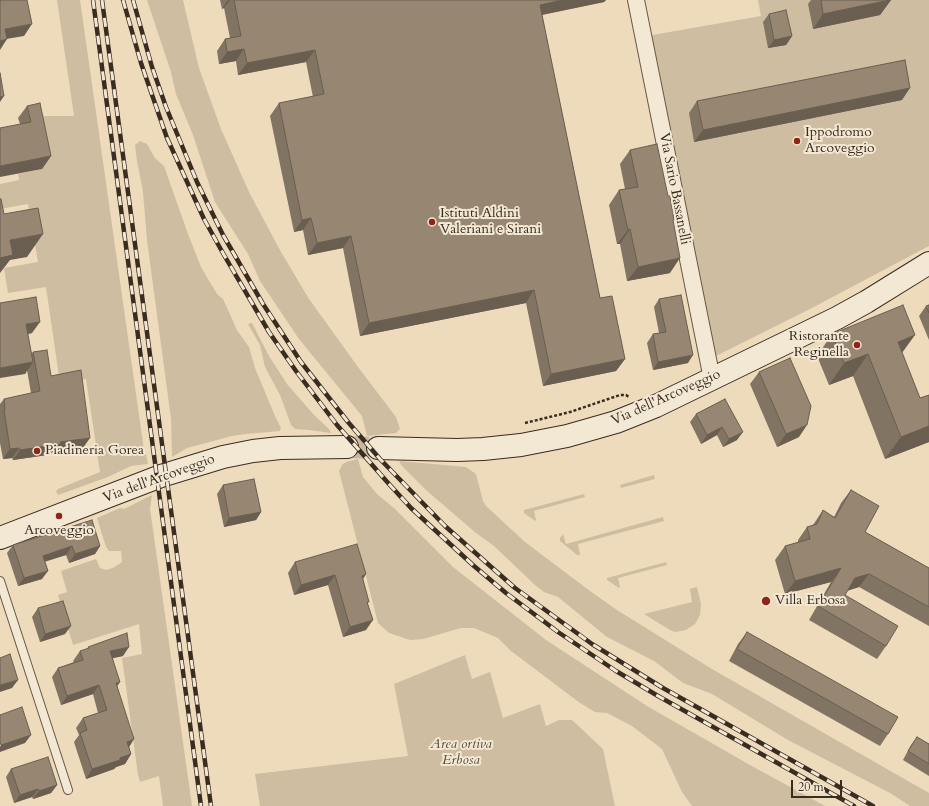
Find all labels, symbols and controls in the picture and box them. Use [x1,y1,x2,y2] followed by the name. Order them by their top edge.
[805,125,875,158] place label: Ippodromo Arcoveggio
[655,132,693,246] street label: Via Sario Bassanelli
[792,136,802,146] marker: Ippodromo Arcoveggio
[440,206,541,238] place label: Istituti Aldini Valeriani e Sirani
[427,217,437,227] marker: Istituti Aldini Valeriani e Sirani
[789,329,849,362] place label: Ristorante Reginella
[852,340,862,350] marker: Ristorante Reginella
[609,366,723,430] street label: Via dell'Arcoveggio
[45,443,144,459] place label: Piadineria Gorea
[32,446,42,456] marker: Piadineria Gorea
[101,451,217,507] street label: Via dell'Arcoveggio
[54,511,64,521] marker: Arcoveggio
[24,523,94,539] place label: Arcoveggio
[775,593,846,609] place label: Villa Erbosa
[760,595,772,607] marker: Villa Erbosa
[430,737,492,770] park label: Area ortiva Erbosa
[793,772,844,798] scale bar
[798,779,824,795] text: 20 m

